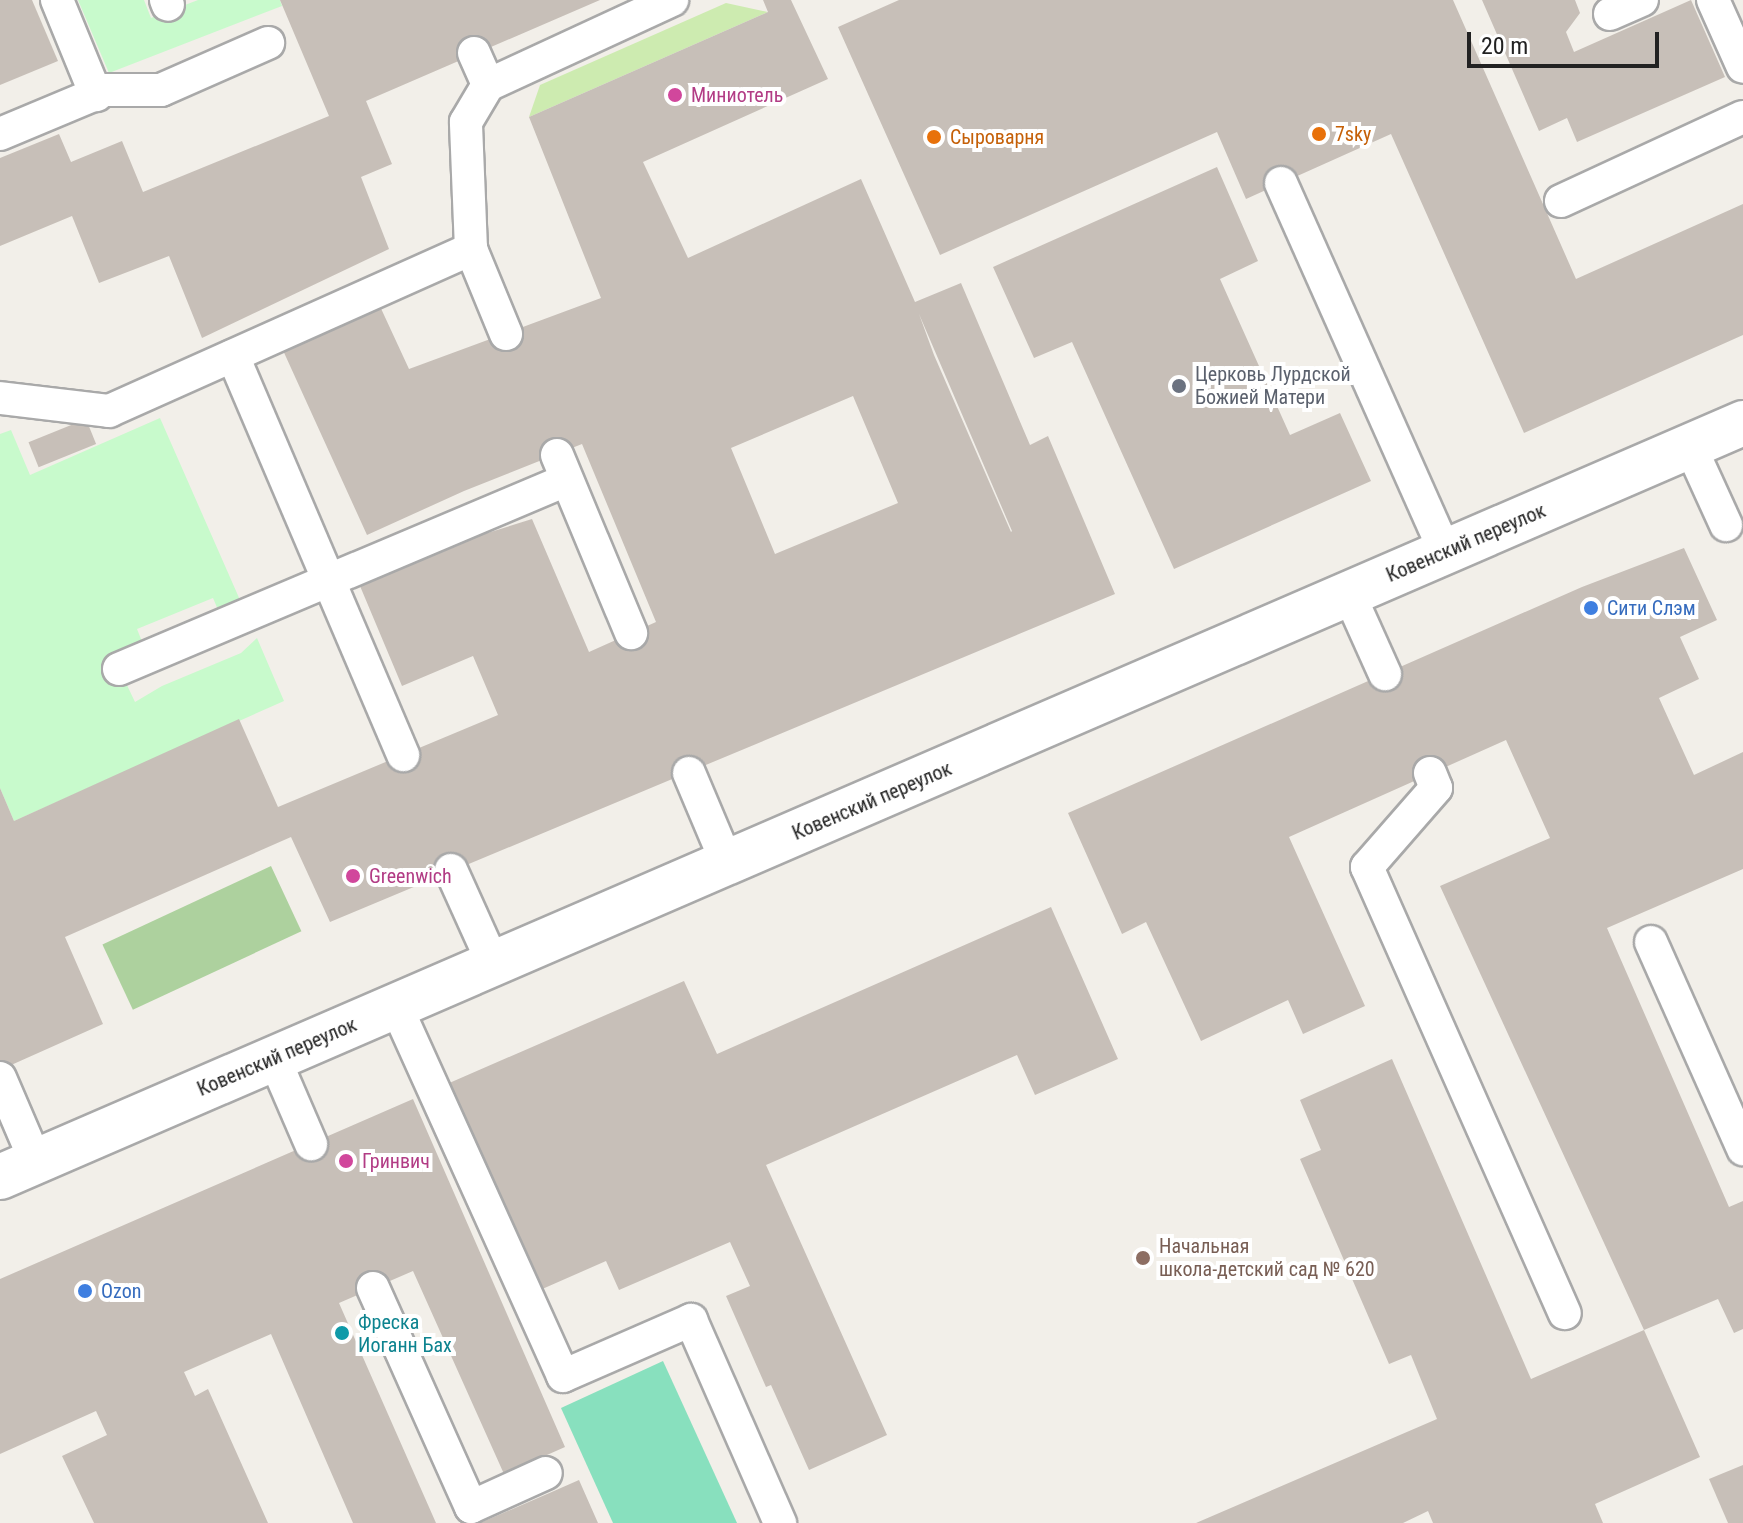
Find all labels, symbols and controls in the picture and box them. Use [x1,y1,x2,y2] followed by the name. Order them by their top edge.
[1471,16,1663,66] scale bar
[1481,32,1528,60] text: 20 m
[691,83,783,107] place label: Миниотель
[666,86,684,104] marker: Миниотель
[1335,122,1371,146] place label: 7sky
[950,125,1044,149] place label: Сыроварня
[1310,125,1328,143] marker: 7sky
[925,128,943,146] marker: Сыроварня
[1195,362,1351,409] place label: Церковь Лурдской Божией Матери
[1170,377,1188,395] marker: Церковь Лурдской Божией Матери
[1383,499,1549,587] street label: Ковенский переулок
[1607,596,1696,620] place label: Сити Слэм
[1582,599,1600,617] marker: Сити Слэм
[789,757,955,845] street label: Ковенский переулок
[369,864,452,888] place label: Greenwich
[344,867,362,885] marker: Greenwich
[194,1013,360,1101] street label: Ковенский переулок
[362,1149,430,1173] place label: Гринвич
[337,1152,355,1170] marker: Гринвич
[1159,1234,1375,1281] place label: Начальная школа-детский сад № 620
[1134,1249,1152,1267] marker: Начальная школа-детский сад № 620
[101,1279,141,1303] place label: Ozon
[76,1282,94,1300] marker: Ozon
[358,1310,452,1357] place label: Фреска Иоганн Бах
[333,1324,351,1342] marker: Фреска Иоганн Бах

